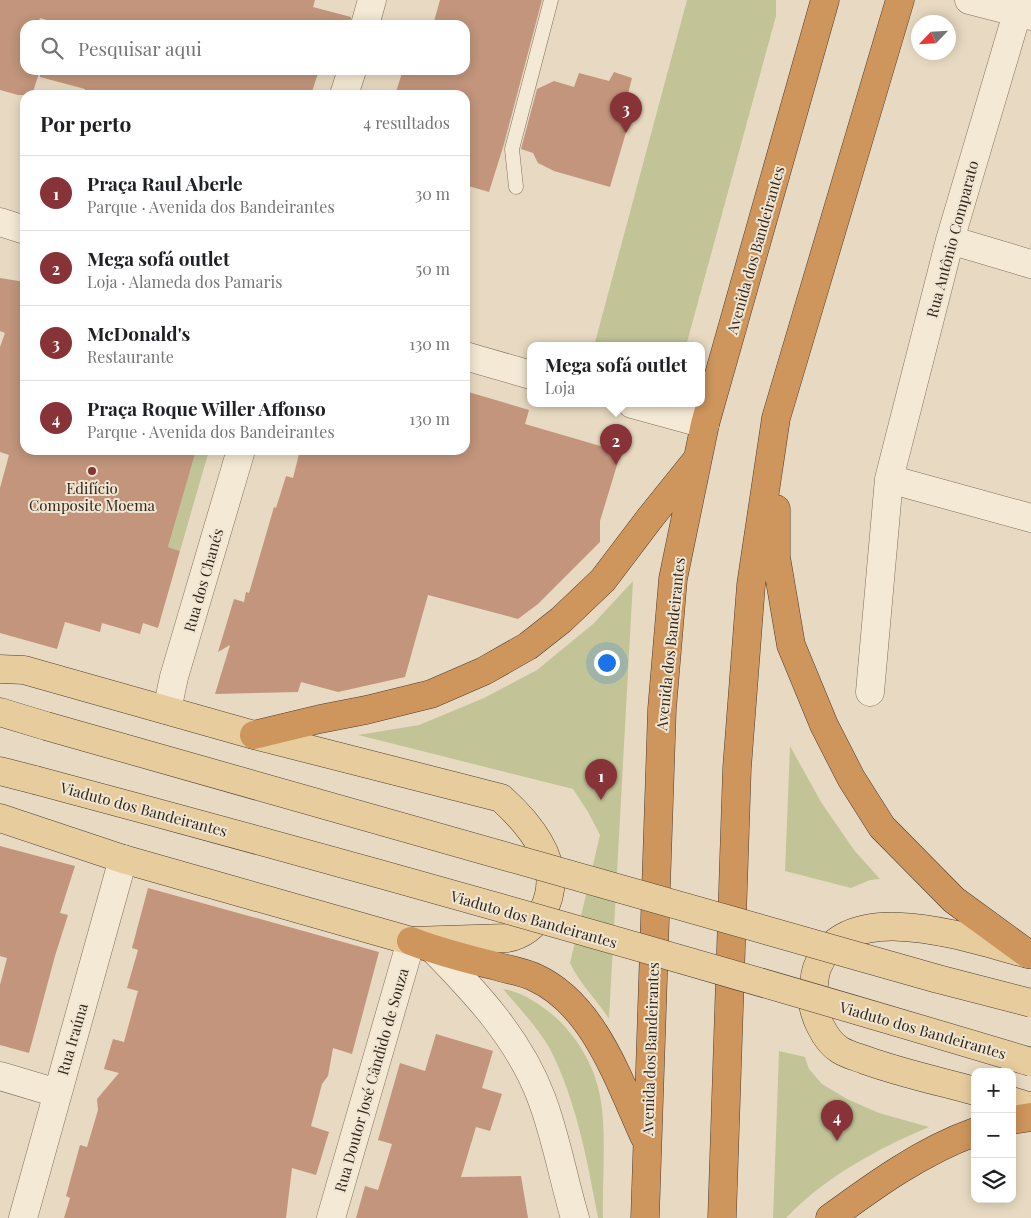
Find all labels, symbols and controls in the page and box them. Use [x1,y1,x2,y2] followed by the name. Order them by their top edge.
[911,15,956,60] north arrow
[20,20,470,75] search box
[38,34,66,62] icon: search
[78,35,202,61] text: Pesquisar aqui
[610,92,642,133] pin: 3
[40,109,131,137] text: Por perto
[363,112,450,133] text: 4 resultados
[921,158,983,320] street label: Rua Antônio Comparato
[721,164,789,337] street label: Avenida dos Bandeirantes
[87,170,243,196] text: Praça Raul Aberle
[53,183,59,204] text: 1
[415,183,450,204] text: 30 m
[87,196,335,217] text: Parque · Avenida dos Bandeirantes
[87,245,230,271] text: Mega sofá outlet
[52,258,60,279] text: 2
[416,258,450,279] text: 50 m
[87,271,282,292] text: Loja · Alameda dos Pamaris
[87,320,190,346] text: McDonald's
[52,333,60,354] text: 3
[409,333,450,354] text: 130 m
[527,342,705,407] popup
[87,346,174,367] text: Restaurante
[545,351,687,377] text: Mega sofá outlet
[545,377,575,398] text: Loja
[87,395,326,421] text: Praça Roque Willer Affonso
[52,408,60,429] text: 4
[409,408,450,429] text: 130 m
[87,421,335,442] text: Parque · Avenida dos Bandeirantes
[600,424,632,465] pin: 2
[86,465,98,477] marker: Edifício Composite Moema
[29,478,155,515] place label: Edifício Composite Moema
[179,526,227,634] street label: Rua dos Chanés
[651,556,689,733] street label: Avenida dos Bandeirantes
[594,650,620,676] your location
[585,759,617,800] pin: 1
[57,777,230,841] street label: Viaduto dos Bandeirantes
[448,885,619,952] street label: Viaduto dos Bandeirantes
[637,962,663,1137] street label: Avenida dos Bandeirantes
[329,965,413,1194] street label: Rua Doutor José Cândido de Souza
[837,996,1008,1063] street label: Viaduto dos Bandeirantes
[52,1000,92,1077] street label: Rua Iraúna
[971,1068,1016,1203] map controls
[971,1068,1016,1113] button: +
[821,1100,853,1141] pin: 4
[971,1113,1016,1158] button: −
[971,1158,1016,1203] button: layers

